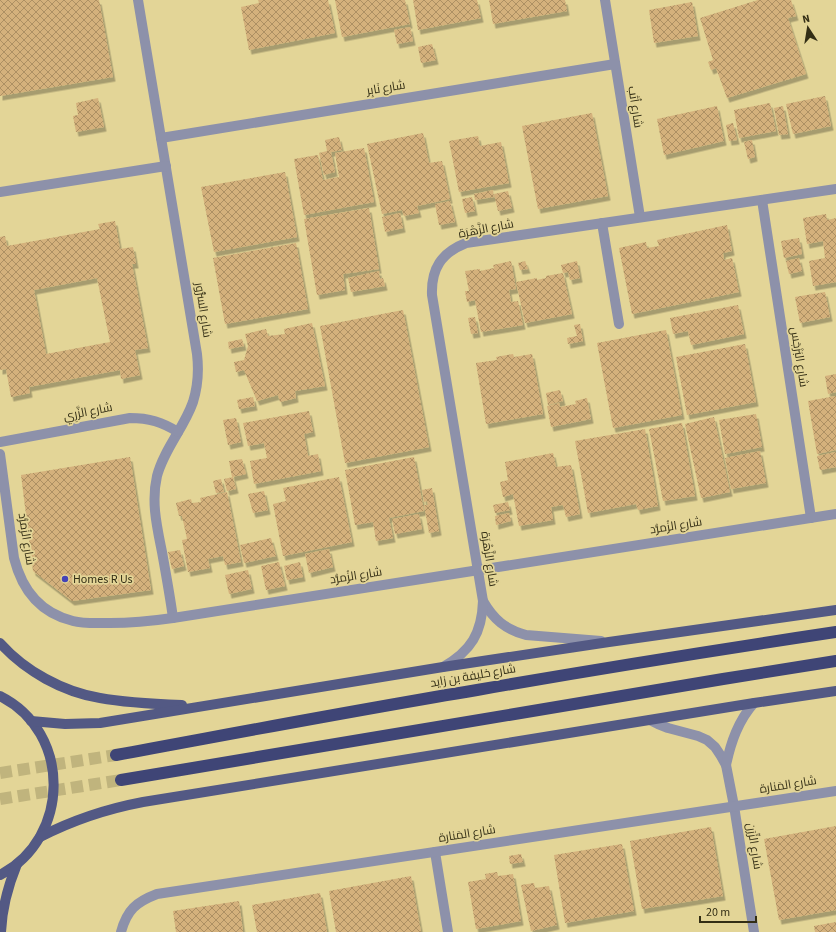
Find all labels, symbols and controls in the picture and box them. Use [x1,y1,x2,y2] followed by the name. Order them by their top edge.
[788,8,828,48] north arrow
[801,11,811,27] text: N
[364,77,407,100] street label: شارع نَابِر
[623,85,647,129] street label: شارع أثب
[457,215,515,243] street label: شارع الزَّهْرَة
[190,280,216,339] street label: شارع السُّرُور
[786,326,812,388] street label: شارع البَرْجَس
[62,399,114,426] street label: شارع الزَّرِي
[13,512,39,567] street label: شارع الزُمرُّد
[649,513,704,539] street label: شارع الزُمرُّد
[476,530,502,588] street label: شارع الزَّهْرَة
[329,563,384,589] street label: شارع الزُمرُّد
[73,571,133,588] place label: Homes R Us
[60,574,70,584] marker: Homes R Us
[429,660,517,692] street label: شارع خليفة بن زايد
[758,772,818,798] street label: شارع المَنارة
[437,821,497,847] street label: شارع المَنارة
[742,821,766,871] street label: شارع الزِّرَن
[700,898,756,924] scale bar
[706,904,730,921] text: 20 m

